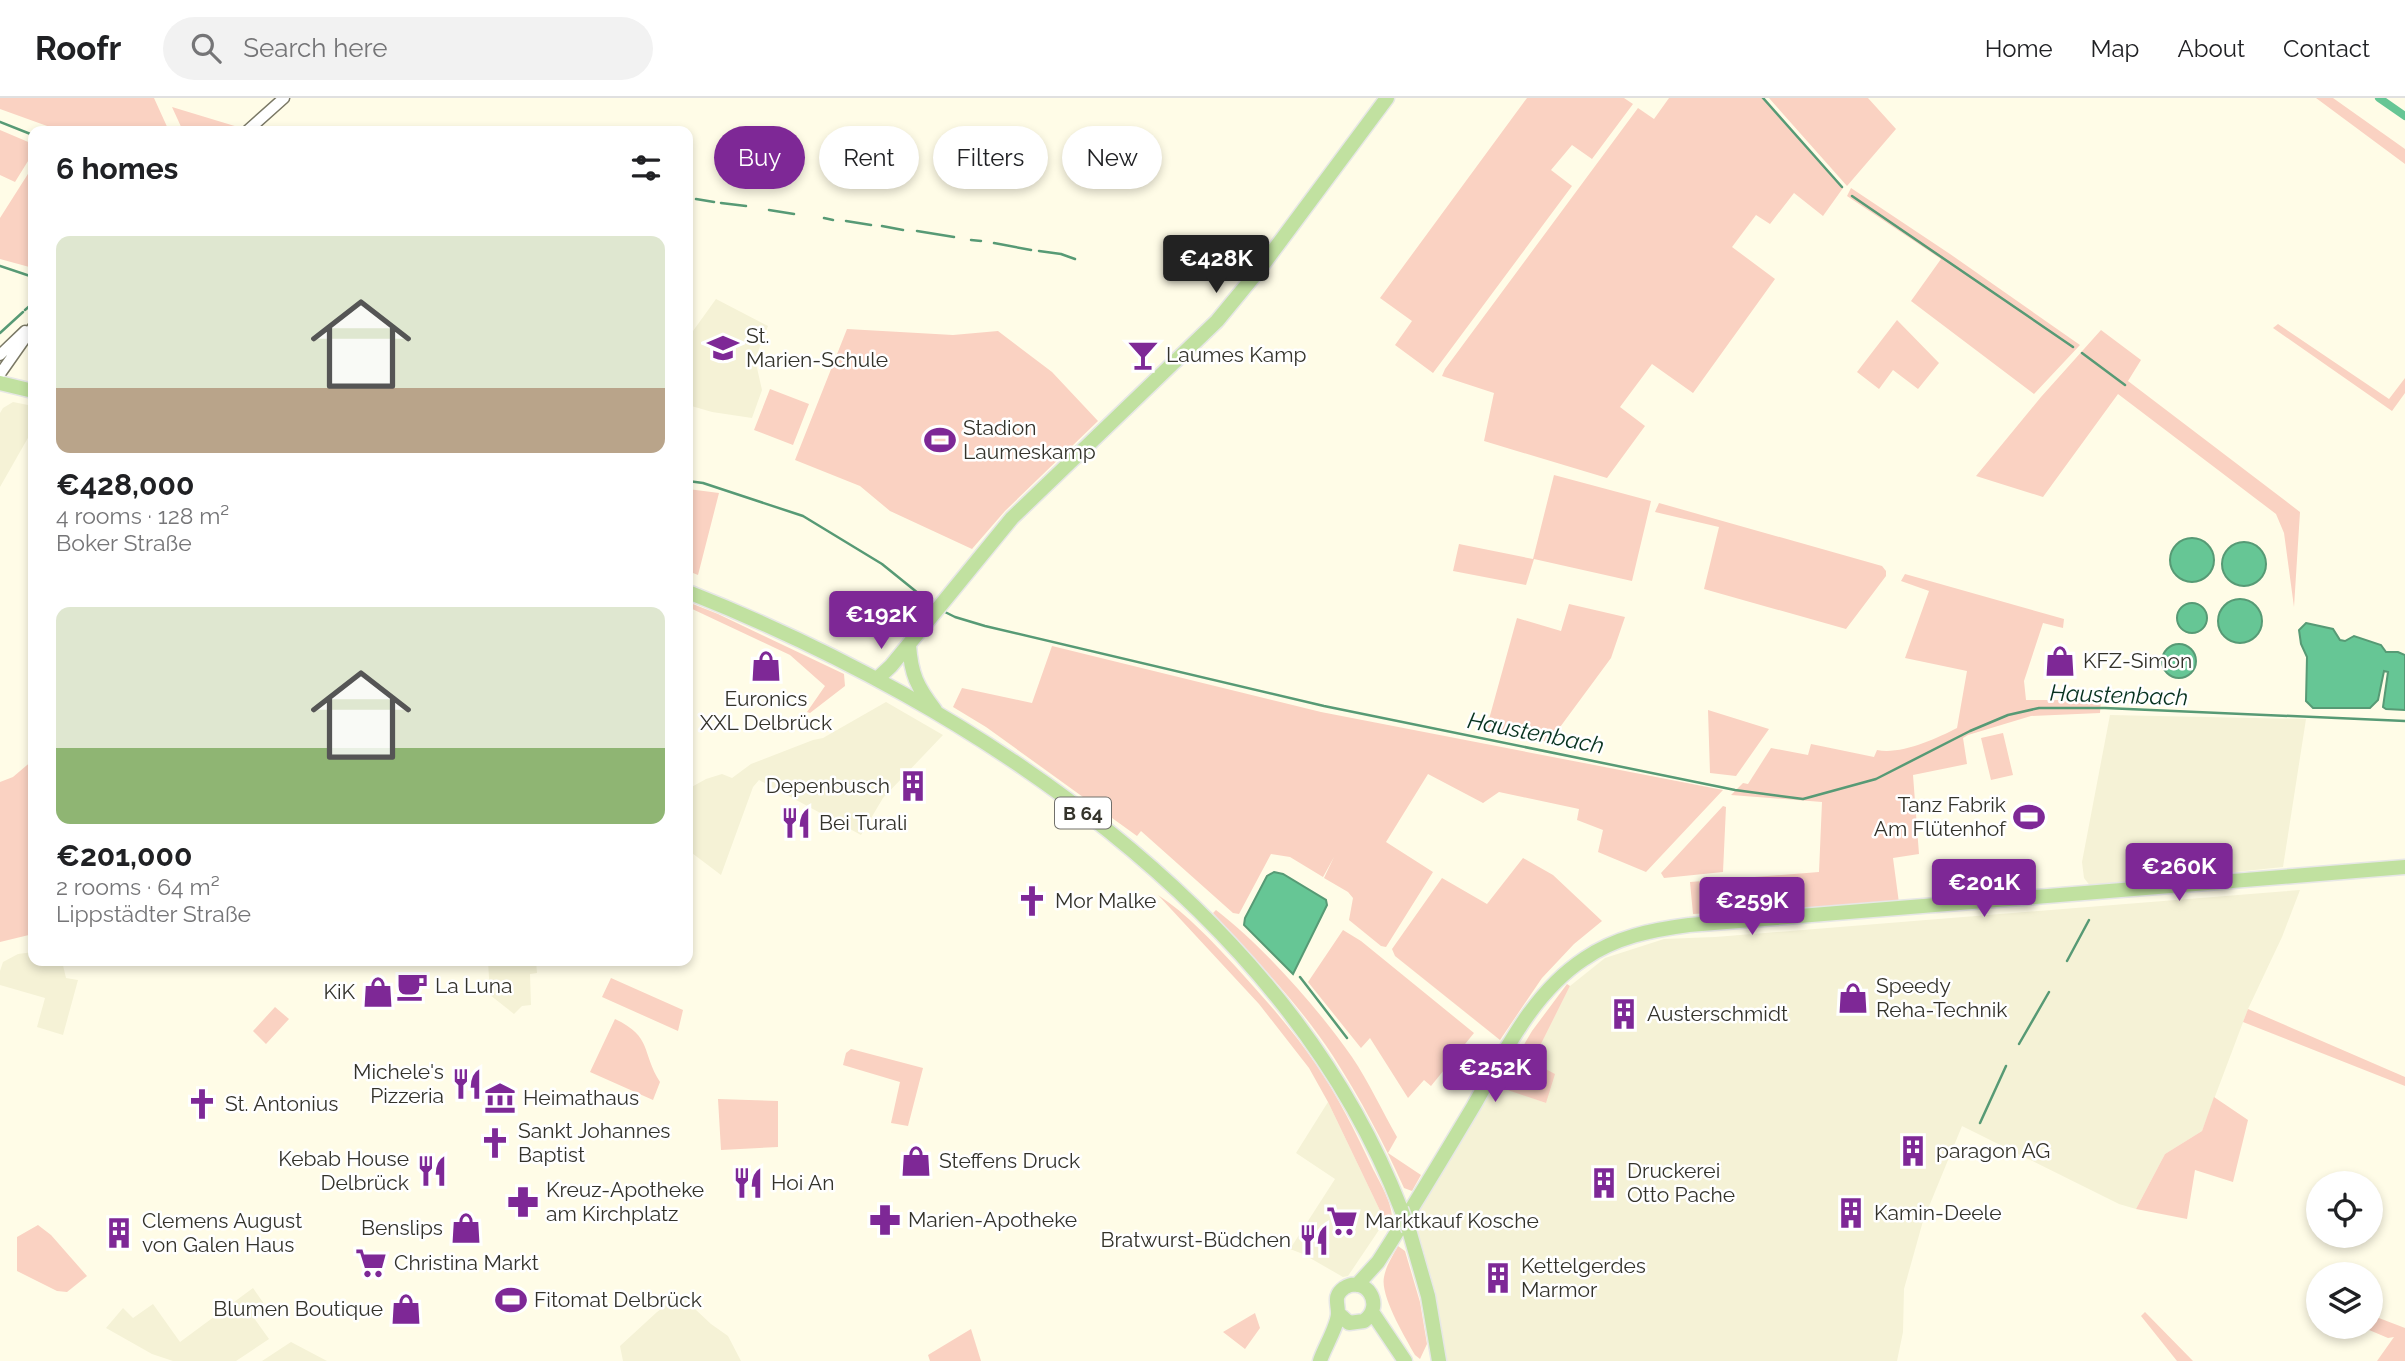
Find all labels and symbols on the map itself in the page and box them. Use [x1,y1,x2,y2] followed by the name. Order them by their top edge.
[1167,236,1265,295] pin: €428K
[746,323,888,372] place label: St. Marien-Schule
[706,331,740,365] school or university icon: St. Marien-Schule
[1126,338,1160,372] bar icon: Laumes Kamp
[1166,342,1307,367] place label: Laumes Kamp
[963,415,1096,464] place label: Stadion Laumeskamp
[923,423,957,457] sports icon: Stadion Laumeskamp
[832,592,930,651] pin: €192K
[2043,644,2077,678] shop icon: KFZ-Simon
[2083,648,2192,673] place label: KFZ-Simon
[749,649,783,683] shop icon: Euronics XXL Delbrück
[2049,679,2189,710] water label: Haustenbach
[700,686,832,735] place label: Euronics XXL Delbrück
[1466,706,1607,759] water label: Haustenbach
[896,769,930,803] building icon: Depenbusch
[766,773,890,798] place label: Depenbusch
[1874,792,2007,841] place label: Tanz Fabrik Am Flütenhof
[1055,798,1111,828] road number: B 64
[2012,800,2046,834] sports icon: Tanz Fabrik Am Flütenhof
[779,806,813,840] restaurant icon: Bei Turali
[819,810,907,835] place label: Bei Turali
[2130,844,2228,903] pin: €260K
[1935,860,2033,919] pin: €201K
[1703,878,1801,937] pin: €259K
[1015,884,1049,918] church icon: Mor Malke
[1055,888,1156,913] place label: Mor Malke
[395,969,429,1003] cafe icon: La Luna
[435,973,512,998] place label: La Luna
[1876,973,2007,1022] place label: Speedy Reha-Technik
[361,975,395,1009] shop icon: KiK
[323,979,355,1004] place label: KiK
[1836,981,1870,1015] shop icon: Speedy Reha-Technik
[1607,997,1641,1031] building icon: Austerschmidt
[1647,1001,1788,1026] place label: Austerschmidt
[1446,1044,1544,1104] pin: €252K
[353,1059,444,1108] place label: Michele's Pizzeria
[450,1067,484,1101] restaurant icon: Michele's Pizzeria
[483,1081,517,1115] museum icon: Heimathaus
[523,1085,639,1110] place label: Heimathaus
[185,1087,219,1121] church icon: St. Antonius
[225,1091,338,1116] place label: St. Antonius
[518,1118,670,1167] place label: Sankt Johannes Baptist
[478,1126,512,1160] church icon: Sankt Johannes Baptist
[1896,1134,1930,1168] building icon: paragon AG
[1936,1138,2050,1163] place label: paragon AG
[899,1144,933,1178] shop icon: Steffens Druck
[278,1146,409,1195] place label: Kebab House Delbrück
[939,1148,1080,1173] place label: Steffens Druck
[415,1154,449,1188] restaurant icon: Kebab House Delbrück
[1627,1158,1735,1207] place label: Druckerei Otto Pache
[731,1166,765,1200] restaurant icon: Hoi An
[1587,1166,1621,1200] building icon: Druckerei Otto Pache
[771,1170,835,1195] place label: Hoi An
[546,1177,704,1226] place label: Kreuz-Apotheke am Kirchplatz
[506,1185,540,1219] pharmacy icon: Kreuz-Apotheke am Kirchplatz
[1834,1196,1868,1230] building icon: Kamin-Deele
[1874,1200,2002,1225] place label: Kamin-Deele
[868,1203,902,1237] pharmacy icon: Marien-Apotheke
[1325,1204,1359,1238] supermarket icon: Marktkauf Kosche
[908,1207,1077,1232] place label: Marien-Apotheke
[142,1208,302,1257] place label: Clemens August von Galen Haus
[1365,1208,1539,1233] place label: Marktkauf Kosche
[449,1211,483,1245] shop icon: Benslips
[361,1215,443,1240] place label: Benslips
[102,1216,136,1250] building icon: Clemens August von Galen Haus
[1297,1223,1331,1257] restaurant icon: Bratwurst-Büdchen
[1101,1227,1291,1252] place label: Bratwurst-Büdchen
[354,1246,388,1280] supermarket icon: Christina Markt
[394,1250,539,1275] place label: Christina Markt
[1521,1253,1646,1302] place label: Kettelgerdes Marmor
[1481,1261,1515,1295] building icon: Kettelgerdes Marmor
[494,1283,528,1317] sports icon: Fitomat Delbrück
[534,1287,702,1312] place label: Fitomat Delbrück
[389,1292,423,1326] shop icon: Blumen Boutique
[213,1296,383,1321] place label: Blumen Boutique

